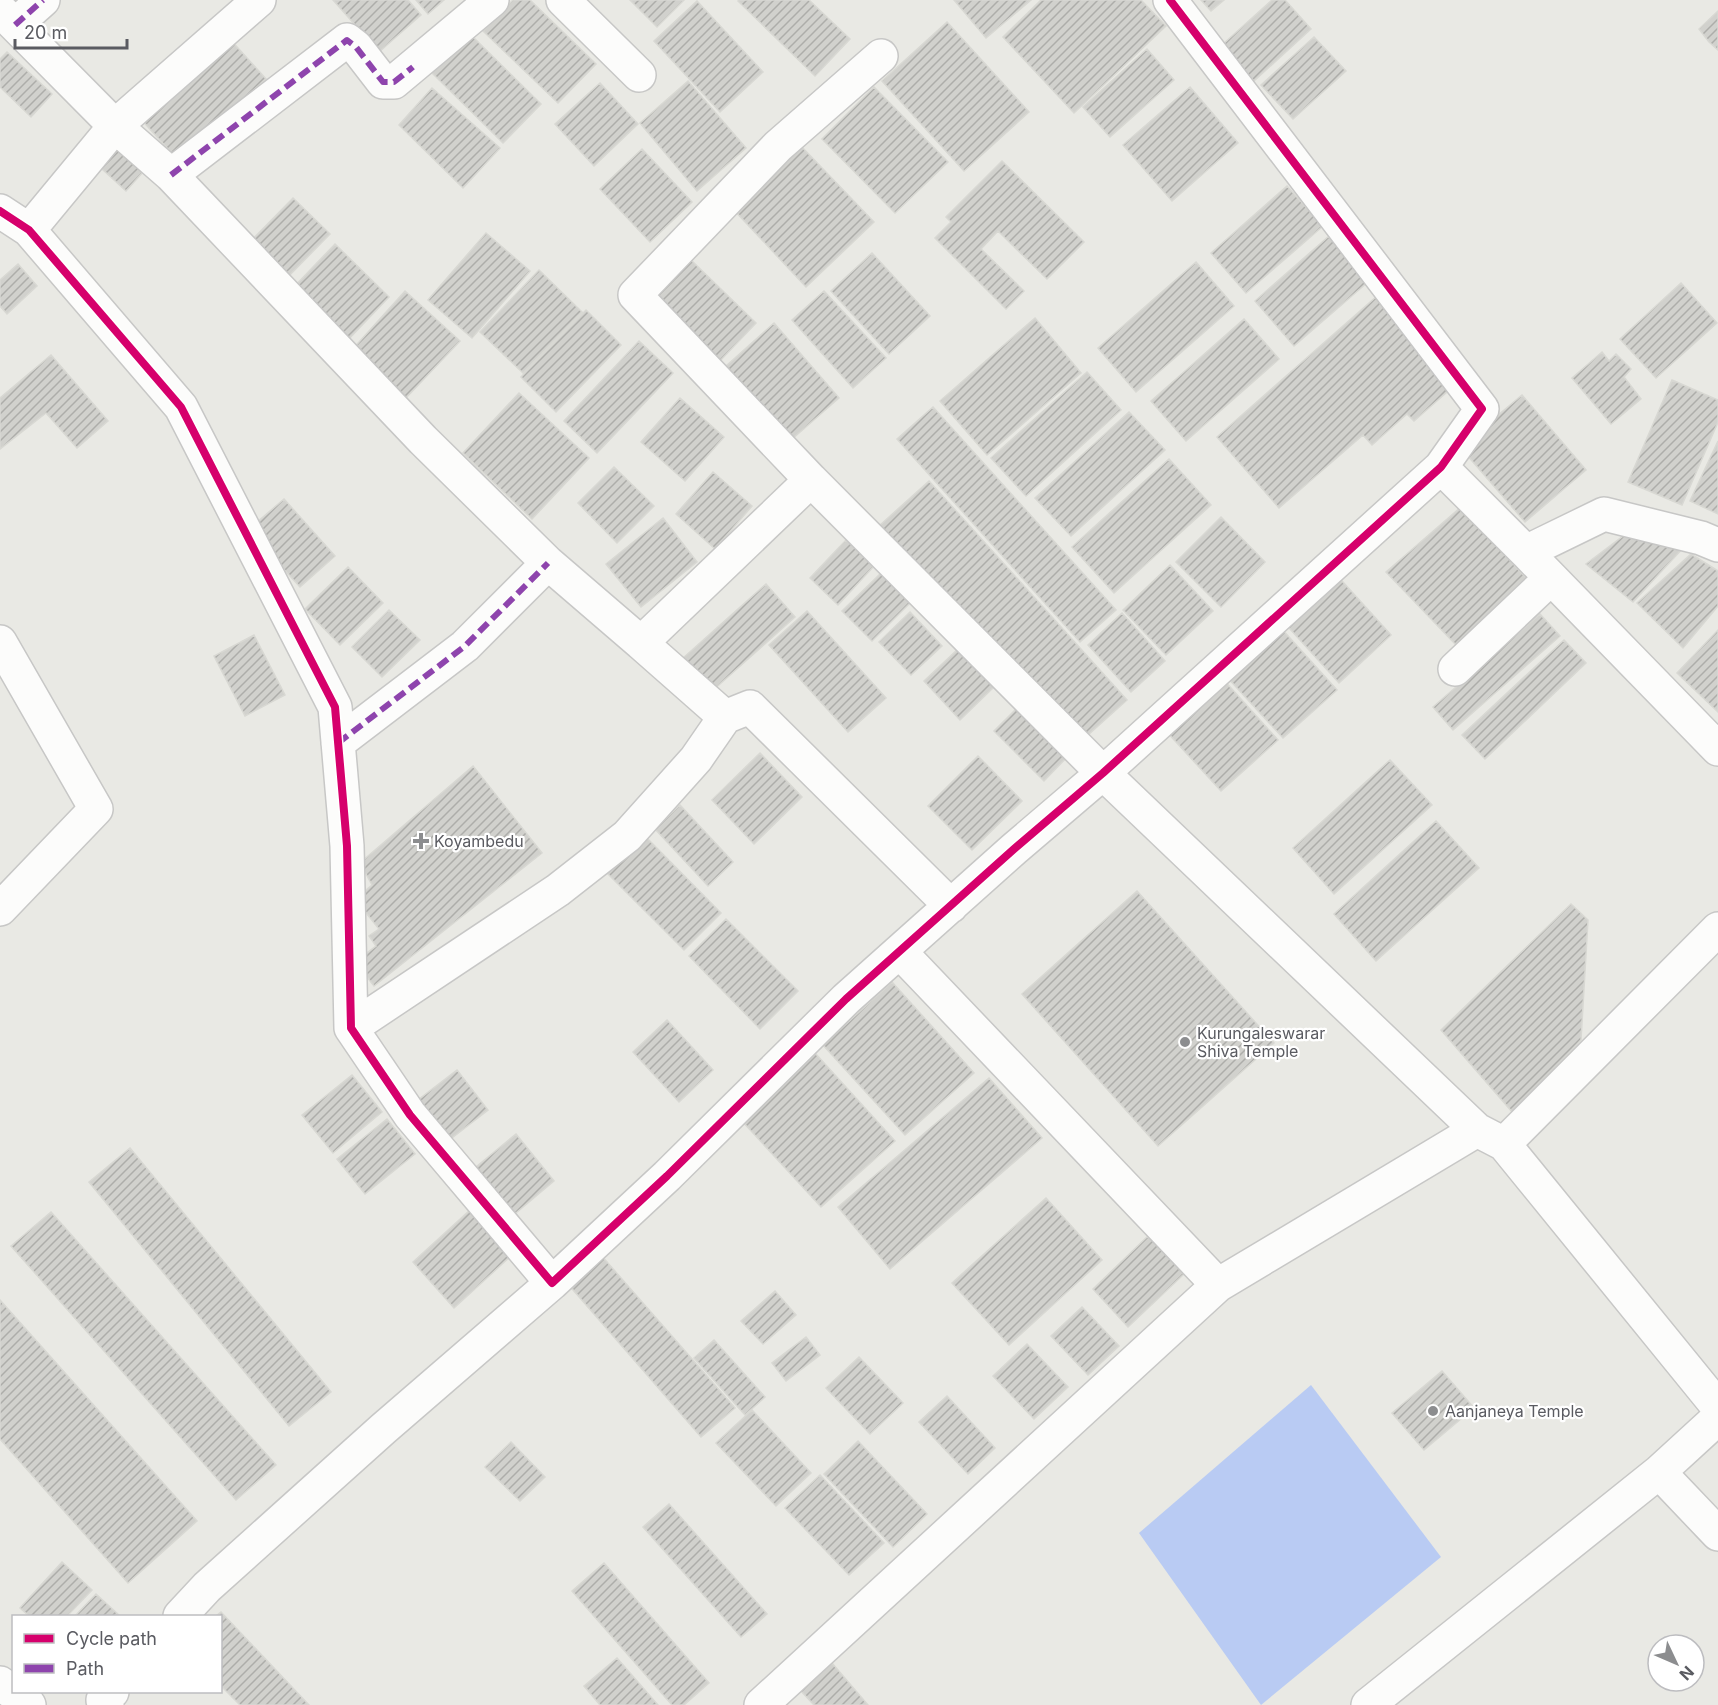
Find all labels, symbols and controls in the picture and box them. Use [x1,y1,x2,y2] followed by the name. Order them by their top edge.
[15,12,128,50] scale bar
[24,22,67,43] text: 20 m
[434,831,524,851] place label: Koyambedu
[412,832,430,850] marker: Koyambedu
[1197,1023,1325,1061] place label: Kurungaleswarar Shiva Temple
[1178,1035,1192,1049] marker: Kurungaleswarar Shiva Temple
[1445,1401,1584,1421] place label: Aanjaneya Temple
[1426,1404,1440,1418] marker: Aanjaneya Temple
[12,1615,222,1693] legend
[66,1628,157,1649] text: Cycle path
[1646,1633,1706,1693] north arrow
[66,1658,104,1679] text: Path
[1675,1662,1698,1685] text: N

